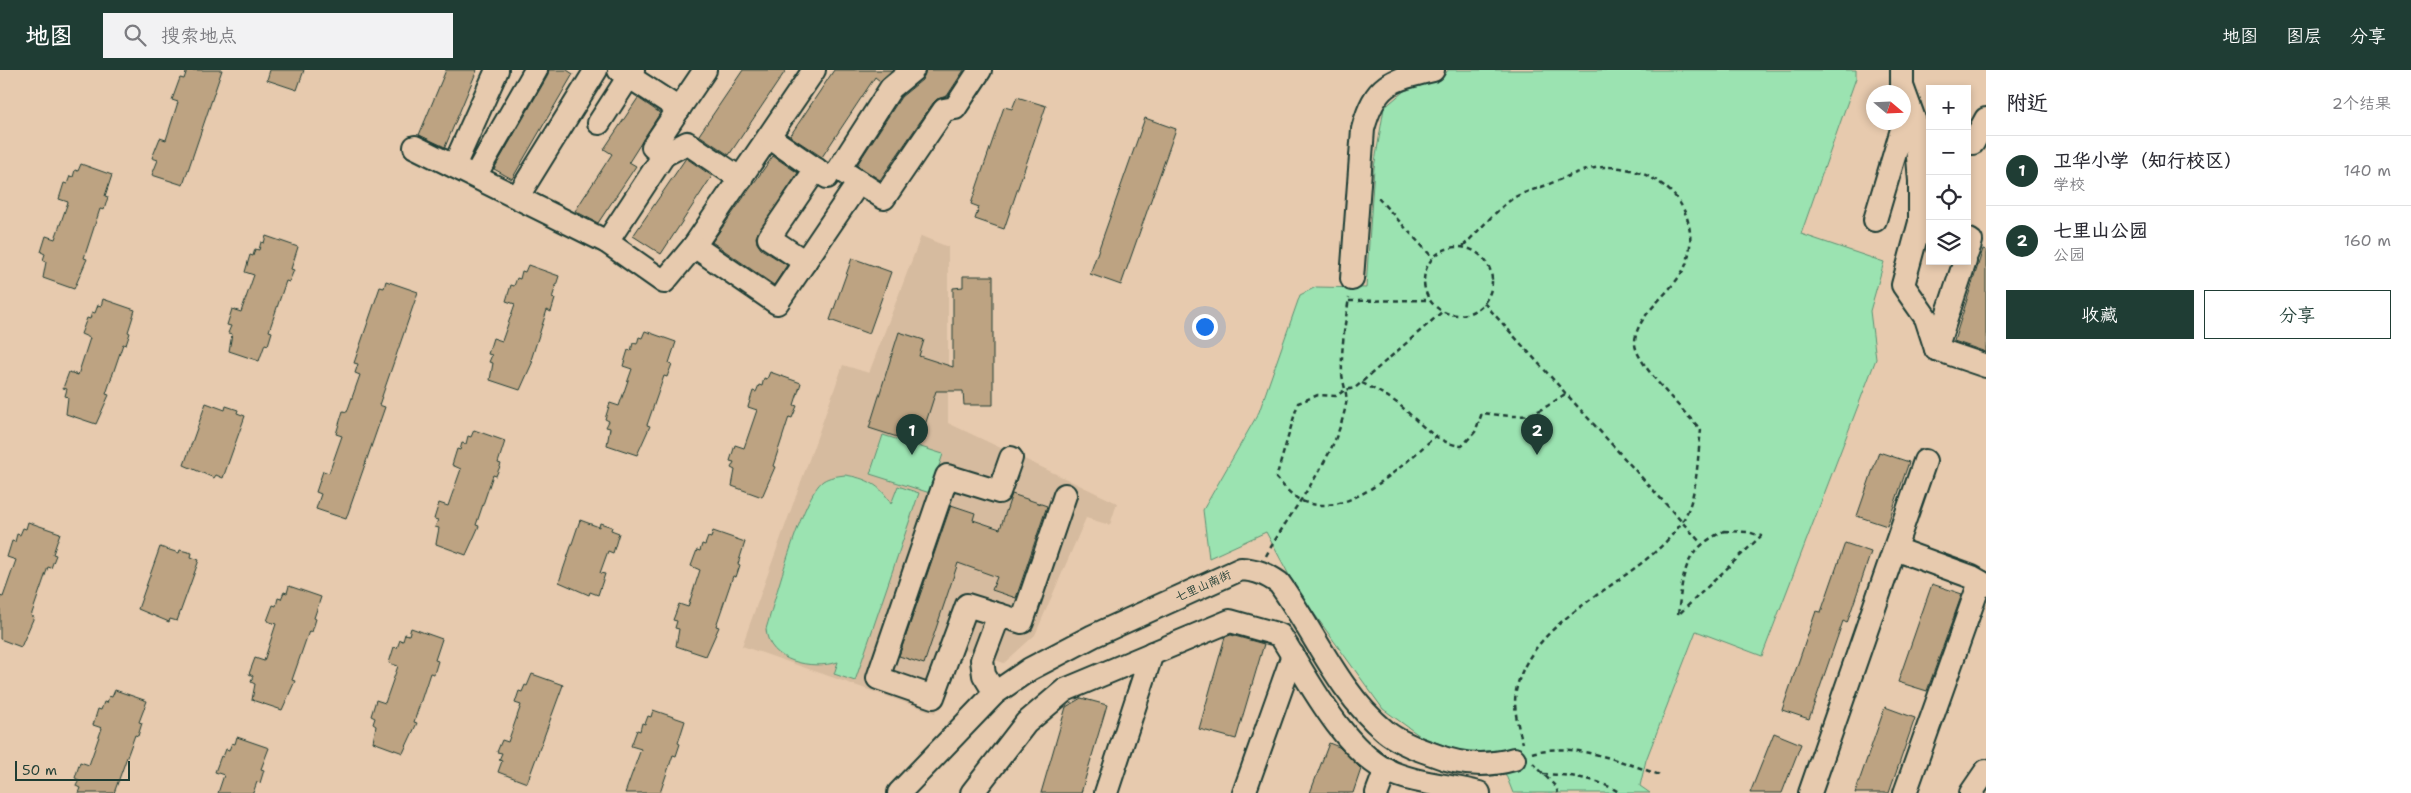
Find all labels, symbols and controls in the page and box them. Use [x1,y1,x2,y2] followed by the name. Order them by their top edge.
[103,13,453,58] search box
[25,20,73,52] text: 地图
[121,21,149,49] icon: search
[161,23,237,48] text: 搜索地点
[2222,24,2258,48] text: 地图
[2286,24,2322,48] text: 图层
[2350,24,2386,48] text: 分享
[1866,85,1911,130] north arrow
[1926,85,1971,265] map controls
[1926,85,1971,130] button: +
[2006,89,2048,117] text: 附近
[2332,93,2391,114] text: 2个结果
[1926,130,1971,175] button: −
[2053,148,2243,173] text: 卫华小学（知行校区）
[2018,160,2026,181] text: 1
[2344,160,2391,181] text: 140 m
[2053,174,2085,195] text: 学校
[1926,175,1971,220] button: locate
[2053,218,2148,243] text: 七里山公园
[1926,220,1971,265] button: layers
[2016,230,2028,251] text: 2
[2344,230,2391,251] text: 160 m
[2053,244,2085,265] text: 公园
[2006,290,2194,339] button: 收藏
[2204,290,2391,339] button: 分享
[1192,314,1218,340] your location
[896,414,928,455] pin: 1
[1521,414,1553,455] pin: 2
[1172,566,1234,606] street label: 七里山南街
[15,758,130,781] scale bar
[22,761,57,779] text: 50 m

